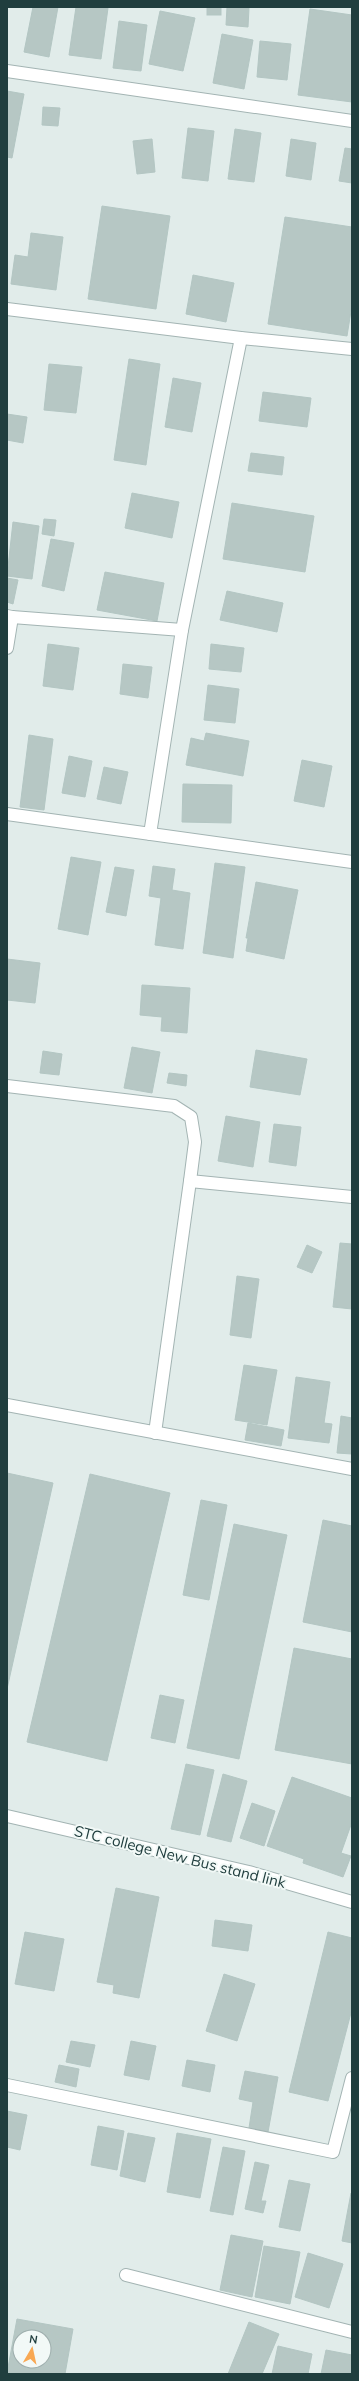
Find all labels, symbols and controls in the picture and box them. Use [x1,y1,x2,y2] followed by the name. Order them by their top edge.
[72,1821,288,1892] street label: STC college New Bus stand link
[12,2329,52,2369] north arrow
[28,2332,39,2347] text: N

